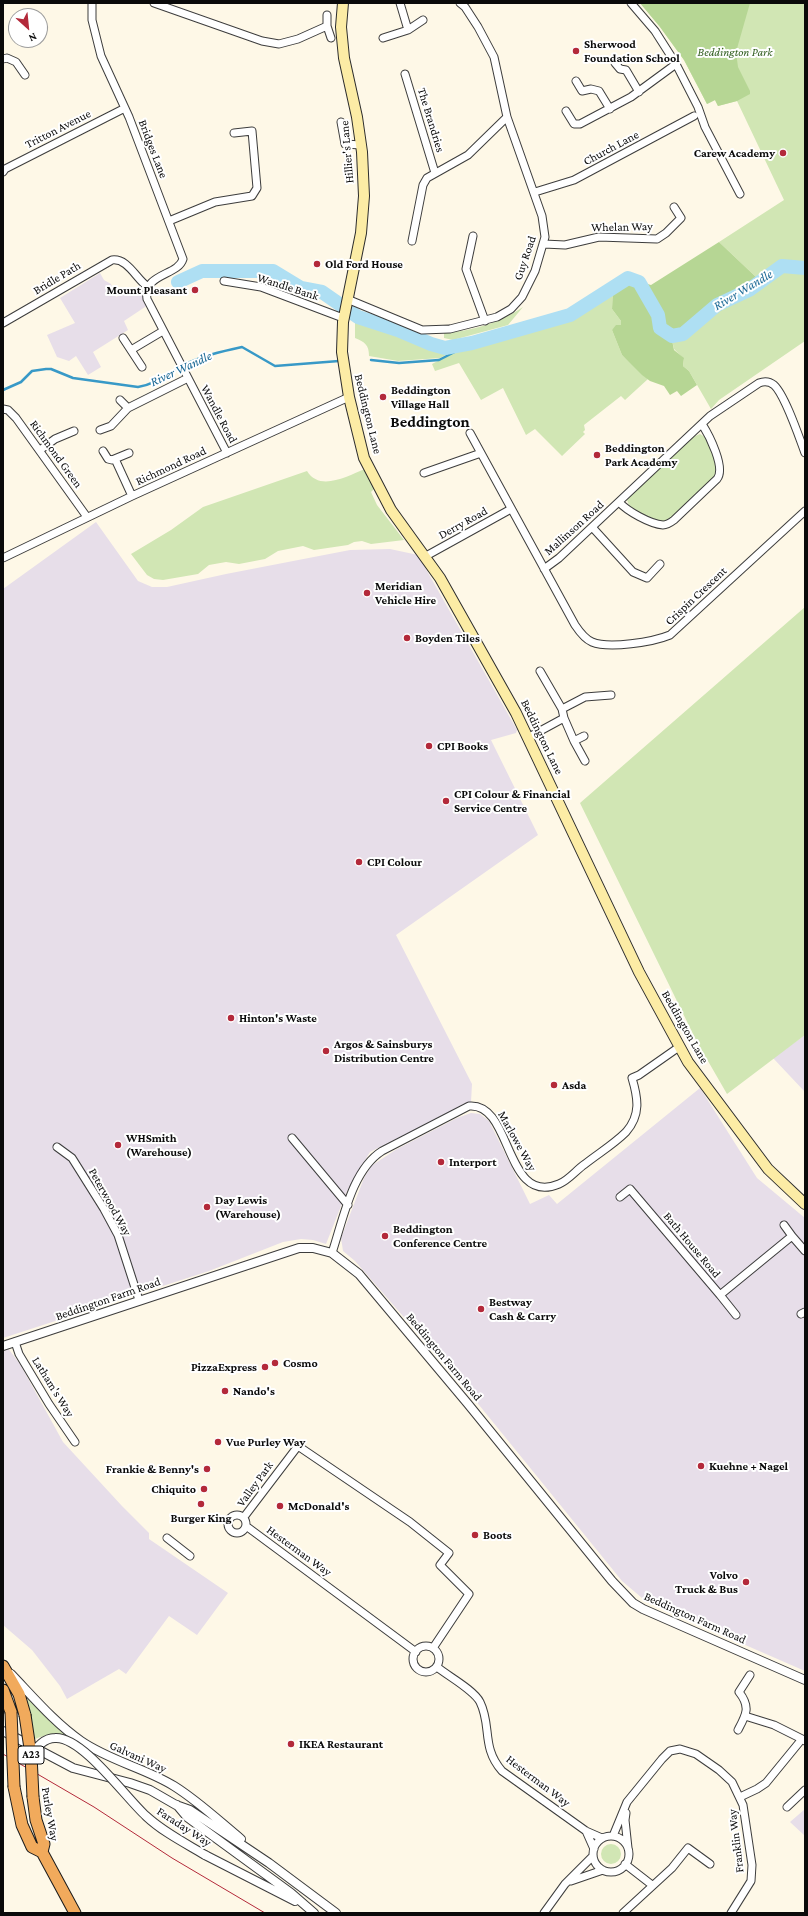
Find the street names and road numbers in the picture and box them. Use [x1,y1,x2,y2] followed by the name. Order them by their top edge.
[414,86,448,154] street label: The Brandries
[23,106,93,152] street label: Tritton Avenue
[135,118,171,180] street label: Bridges Lane
[337,120,357,184] street label: Hillier's Lane
[581,127,641,169] street label: Church Lane
[591,219,653,235] street label: Whelan Way
[511,234,539,282] street label: Guy Road
[31,258,83,298] street label: Bridle Path
[255,270,321,304] street label: Wandle Bank
[351,373,385,455] street label: Beddington Lane
[198,382,240,446] street label: Wandle Road
[27,417,85,491] street label: Richmond Green
[133,443,209,489] street label: Richmond Road
[541,498,607,558] street label: Mallinson Road
[436,504,490,542] street label: Derry Road
[662,564,730,628] street label: Crispin Crescent
[518,697,566,777] street label: Beddington Lane
[658,988,712,1066] street label: Beddington Lane
[495,1108,539,1174] street label: Marlowe Way
[85,1166,135,1238] street label: Peterwood Way
[660,1209,724,1281] street label: Bath House Road
[54,1274,162,1324] street label: Beddington Farm Road
[403,1310,485,1404] street label: Beddington Farm Road
[29,1354,77,1420] street label: Latham's Way
[234,1459,276,1509] street label: Valley Park
[264,1523,334,1579] street label: Hesterman Way
[642,1589,748,1647] street label: Beddington Farm Road
[107,1738,169,1776] street label: Galvani Way
[18,1746,44,1764] road number: A23
[503,1752,573,1810] street label: Hesterman Way
[38,1786,62,1842] street label: Purley Way
[154,1804,214,1850] street label: Faraday Way
[725,1808,747,1874] street label: Franklin Way

